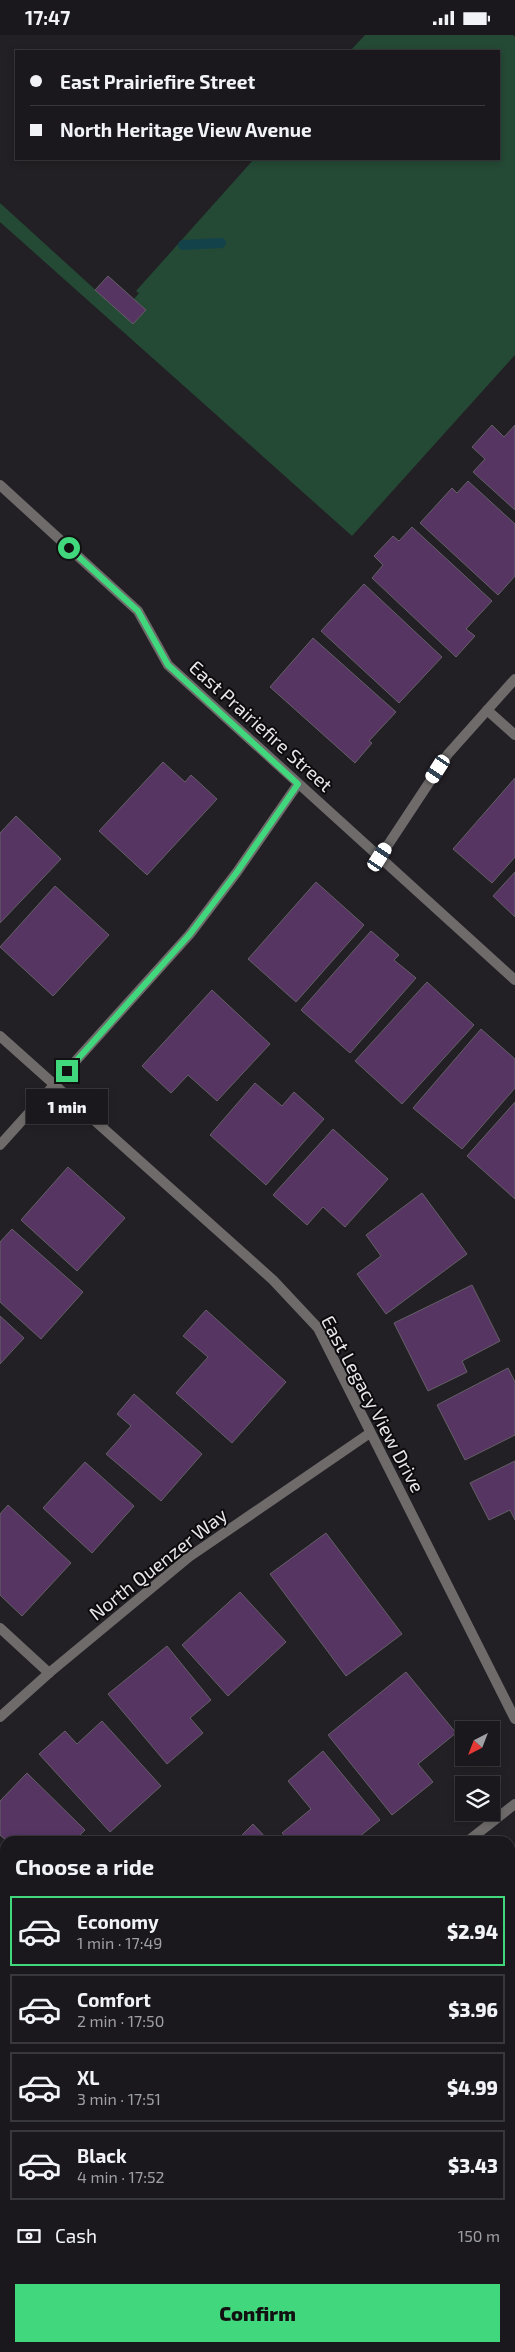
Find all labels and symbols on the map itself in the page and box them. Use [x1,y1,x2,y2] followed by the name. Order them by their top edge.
[58,537,80,559] route start
[185,655,338,796] street label: East Prairiefire Street
[423,752,452,786] car
[365,840,394,874] car
[56,1060,78,1082] route end
[26,1089,108,1123] callout: 1 min
[317,1311,430,1496] street label: East Legacy View Drive
[84,1503,231,1625] street label: North Quenzer Way
[455,1721,500,1766] north arrow

